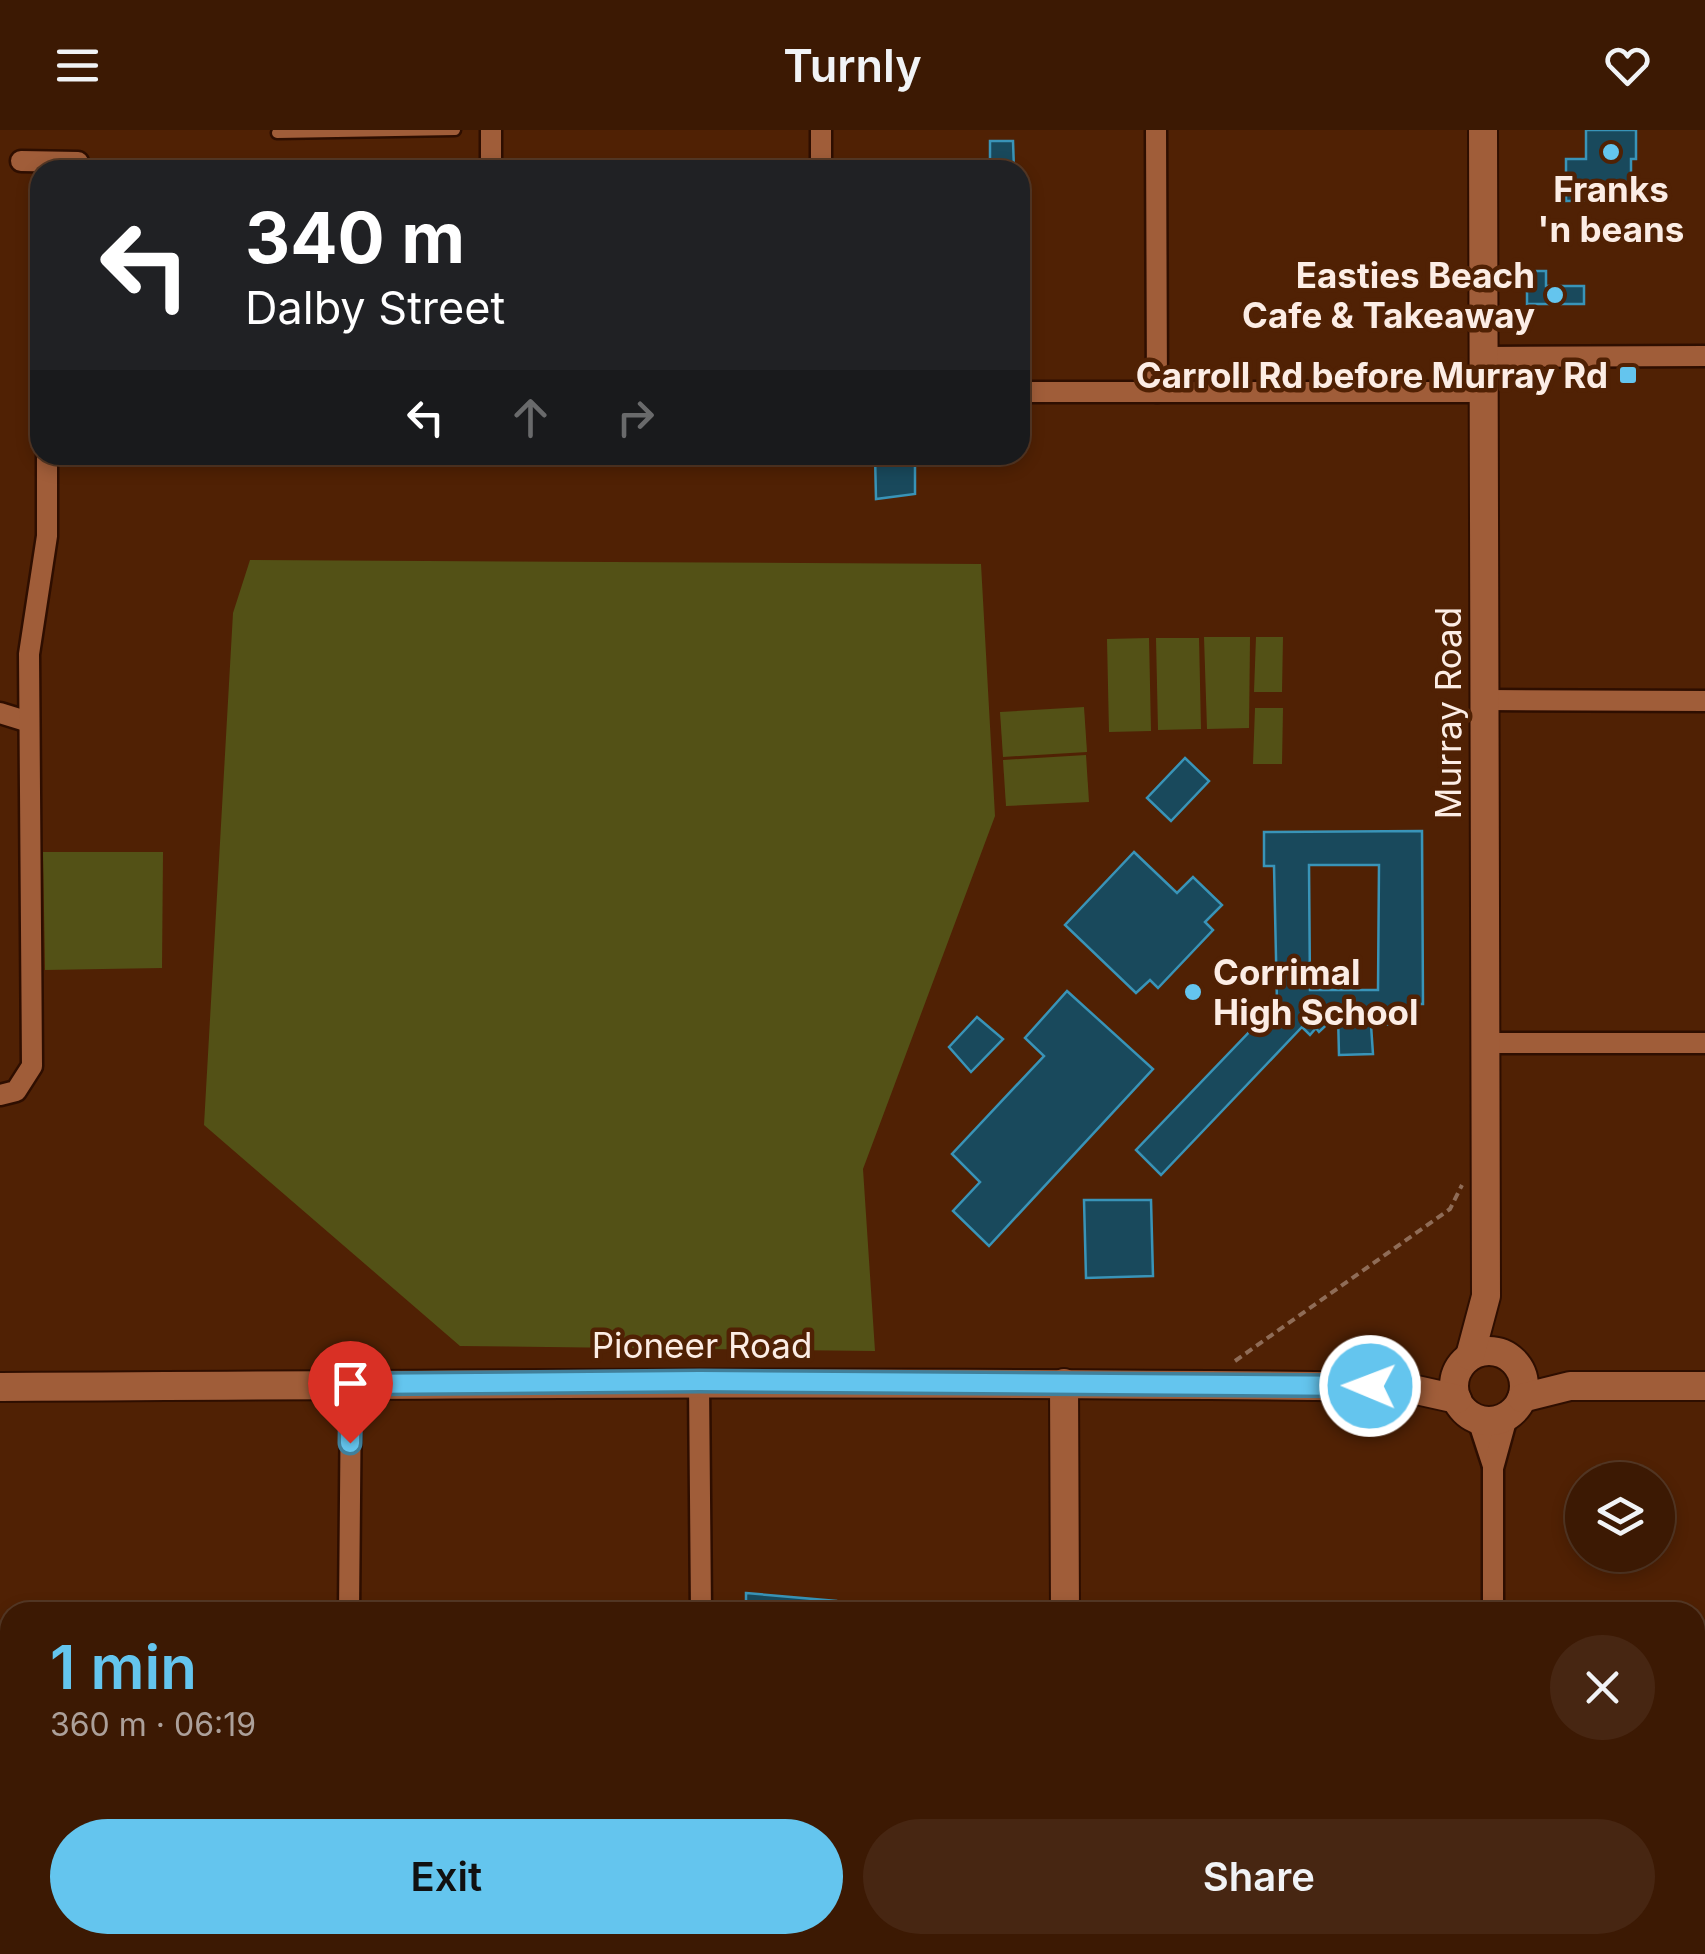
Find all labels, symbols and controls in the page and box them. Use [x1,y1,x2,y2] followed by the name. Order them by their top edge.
[50,38,105,93] icon: menu
[783,38,922,93] text: Turnly
[1600,38,1655,93] icon: heart
[1600,141,1622,163] marker: Franks 'n beans
[1538,168,1684,250] place label: Franks 'n beans
[245,195,465,280] text: 340 m
[80,200,210,330] icon: left
[1242,254,1535,336] place label: Easties Beach Cafe & Takeaway
[245,280,505,335] text: Dalby Street
[1544,284,1566,306] marker: Easties Beach Cafe & Takeaway
[1136,354,1608,396] place label: Carroll Rd before Murray Rd
[1617,364,1639,386] marker: Carroll Rd before Murray Rd
[398,390,453,445] icon: left
[503,390,558,445] icon: ahead
[608,390,663,445] icon: right
[1427,607,1469,819] street label: Murray Road
[1213,951,1419,1033] place label: Corrimal High School
[1182,981,1204,1003] marker: Corrimal High School
[592,1324,812,1366] street label: Pioneer Road
[1318,1334,1422,1438] position arrow
[308,1341,393,1444] pin
[323,1356,378,1411] icon: arrive
[1565,1462,1675,1572] map controls
[1565,1462,1675,1572] button: layers
[50,1631,197,1703] text: 1 min
[1550,1635,1655,1740] button: close
[50,1705,256,1744] text: 360 m · 06:19
[50,1819,843,1934] button: Exit
[863,1819,1655,1934] button: Share

